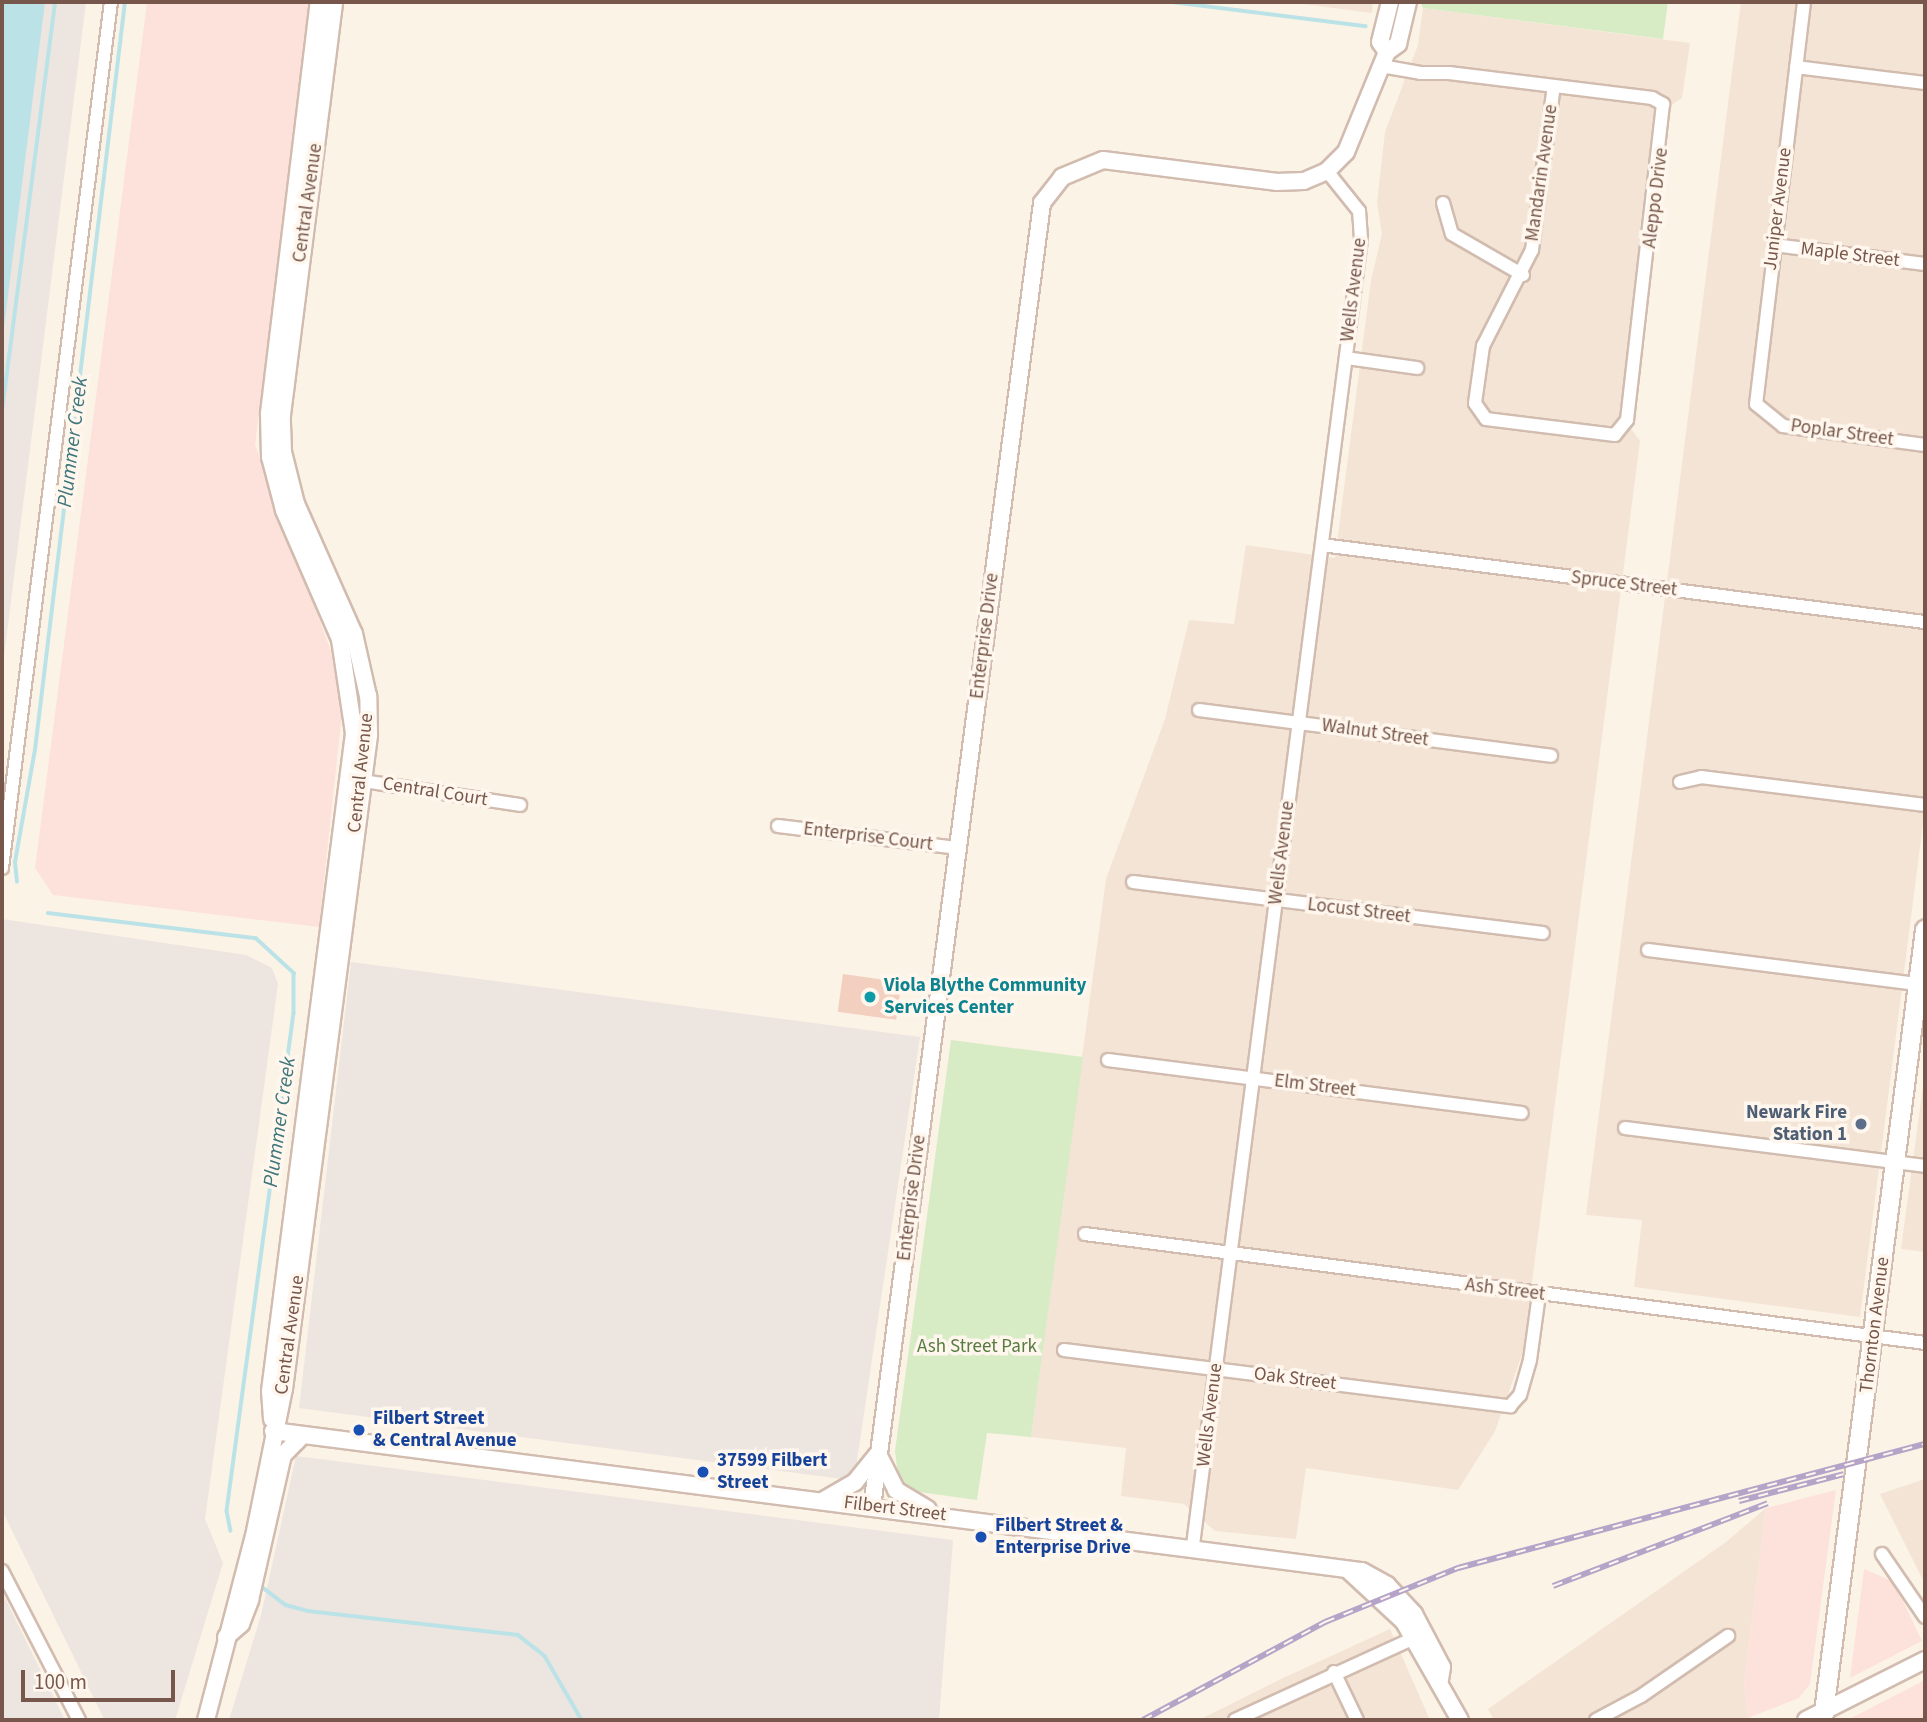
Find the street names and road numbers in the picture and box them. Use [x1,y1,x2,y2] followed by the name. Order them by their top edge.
[1521,103,1563,243] street label: Mandarin Avenue
[288,142,328,264] street label: Central Avenue
[1759,146,1797,272] street label: Juniper Avenue
[1639,147,1673,249] street label: Aleppo Drive
[1336,237,1372,343] street label: Wells Avenue
[1799,238,1901,272] street label: Maple Street
[1789,415,1895,451] street label: Poplar Street
[1570,566,1678,602] street label: Spruce Street
[966,572,1004,700] street label: Enterprise Drive
[343,712,379,834] street label: Central Avenue
[1320,714,1430,752] street label: Walnut Street
[381,772,489,812] street label: Central Court
[1264,800,1300,906] street label: Wells Avenue
[802,818,934,856] street label: Enterprise Court
[1306,893,1412,929] street label: Locust Street
[1273,1070,1357,1102] street label: Elm Street
[893,1134,931,1262] street label: Enterprise Drive
[1855,1256,1895,1394] street label: Thornton Avenue
[270,1274,310,1396] street label: Central Avenue
[1464,1274,1546,1306] street label: Ash Street
[1192,1362,1228,1468] street label: Wells Avenue
[1252,1363,1338,1395] street label: Oak Street
[842,1491,948,1527] street label: Filbert Street

